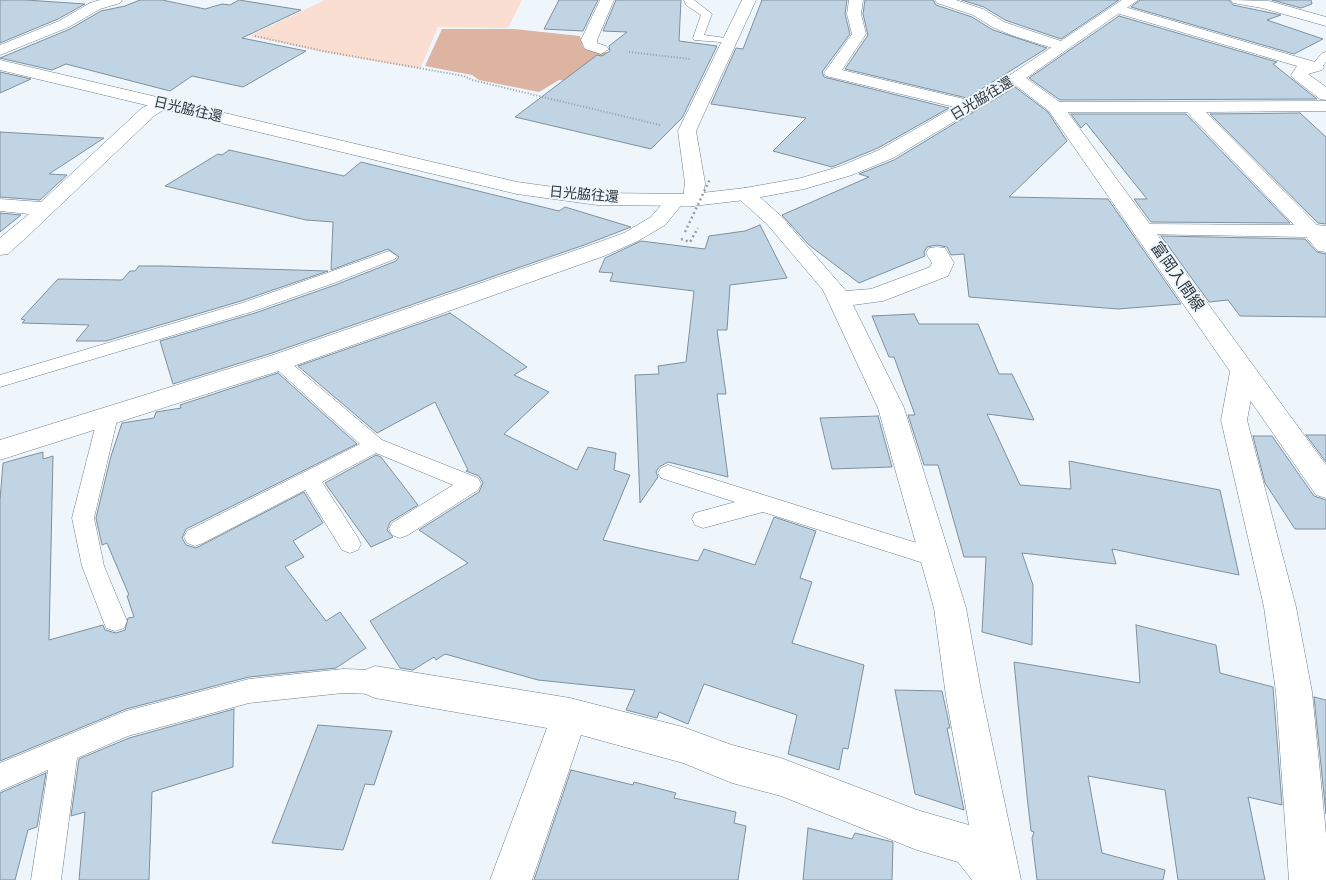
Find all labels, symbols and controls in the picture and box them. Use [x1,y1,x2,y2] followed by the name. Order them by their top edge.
[948,74,1016,124] street label: 日光脇往還
[152,94,224,126] street label: 日光脇往還
[548,184,620,206] street label: 日光脇往還
[1146,239,1208,315] street label: 富岡入間線

